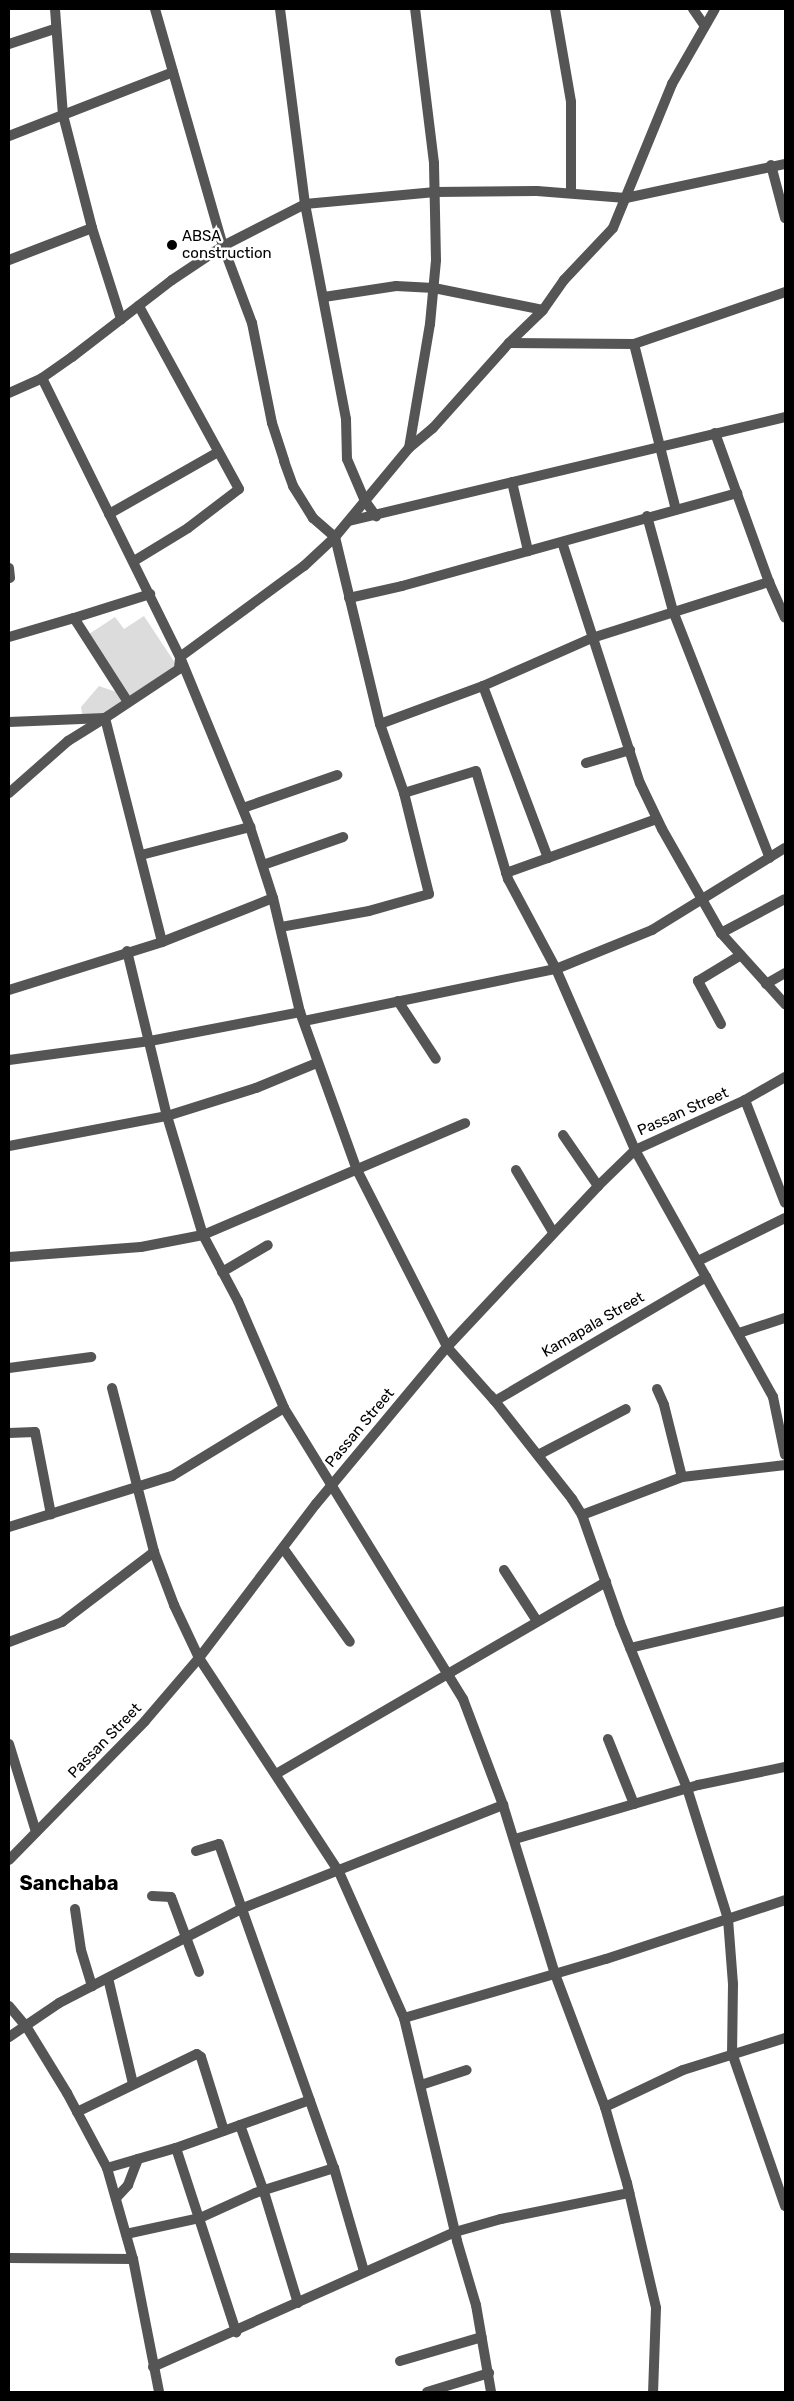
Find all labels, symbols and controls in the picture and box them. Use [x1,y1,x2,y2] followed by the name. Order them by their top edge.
[182,227,272,262] place label: ABSA construction
[166,239,178,251] marker: ABSA construction
[635,1084,731,1140] street label: Passan Street
[539,1288,647,1362] street label: Kamapala Street
[322,1385,398,1471] street label: Passan Street
[65,1700,145,1782] street label: Passan Street
[20,1871,118,1895] district label: Sanchaba

